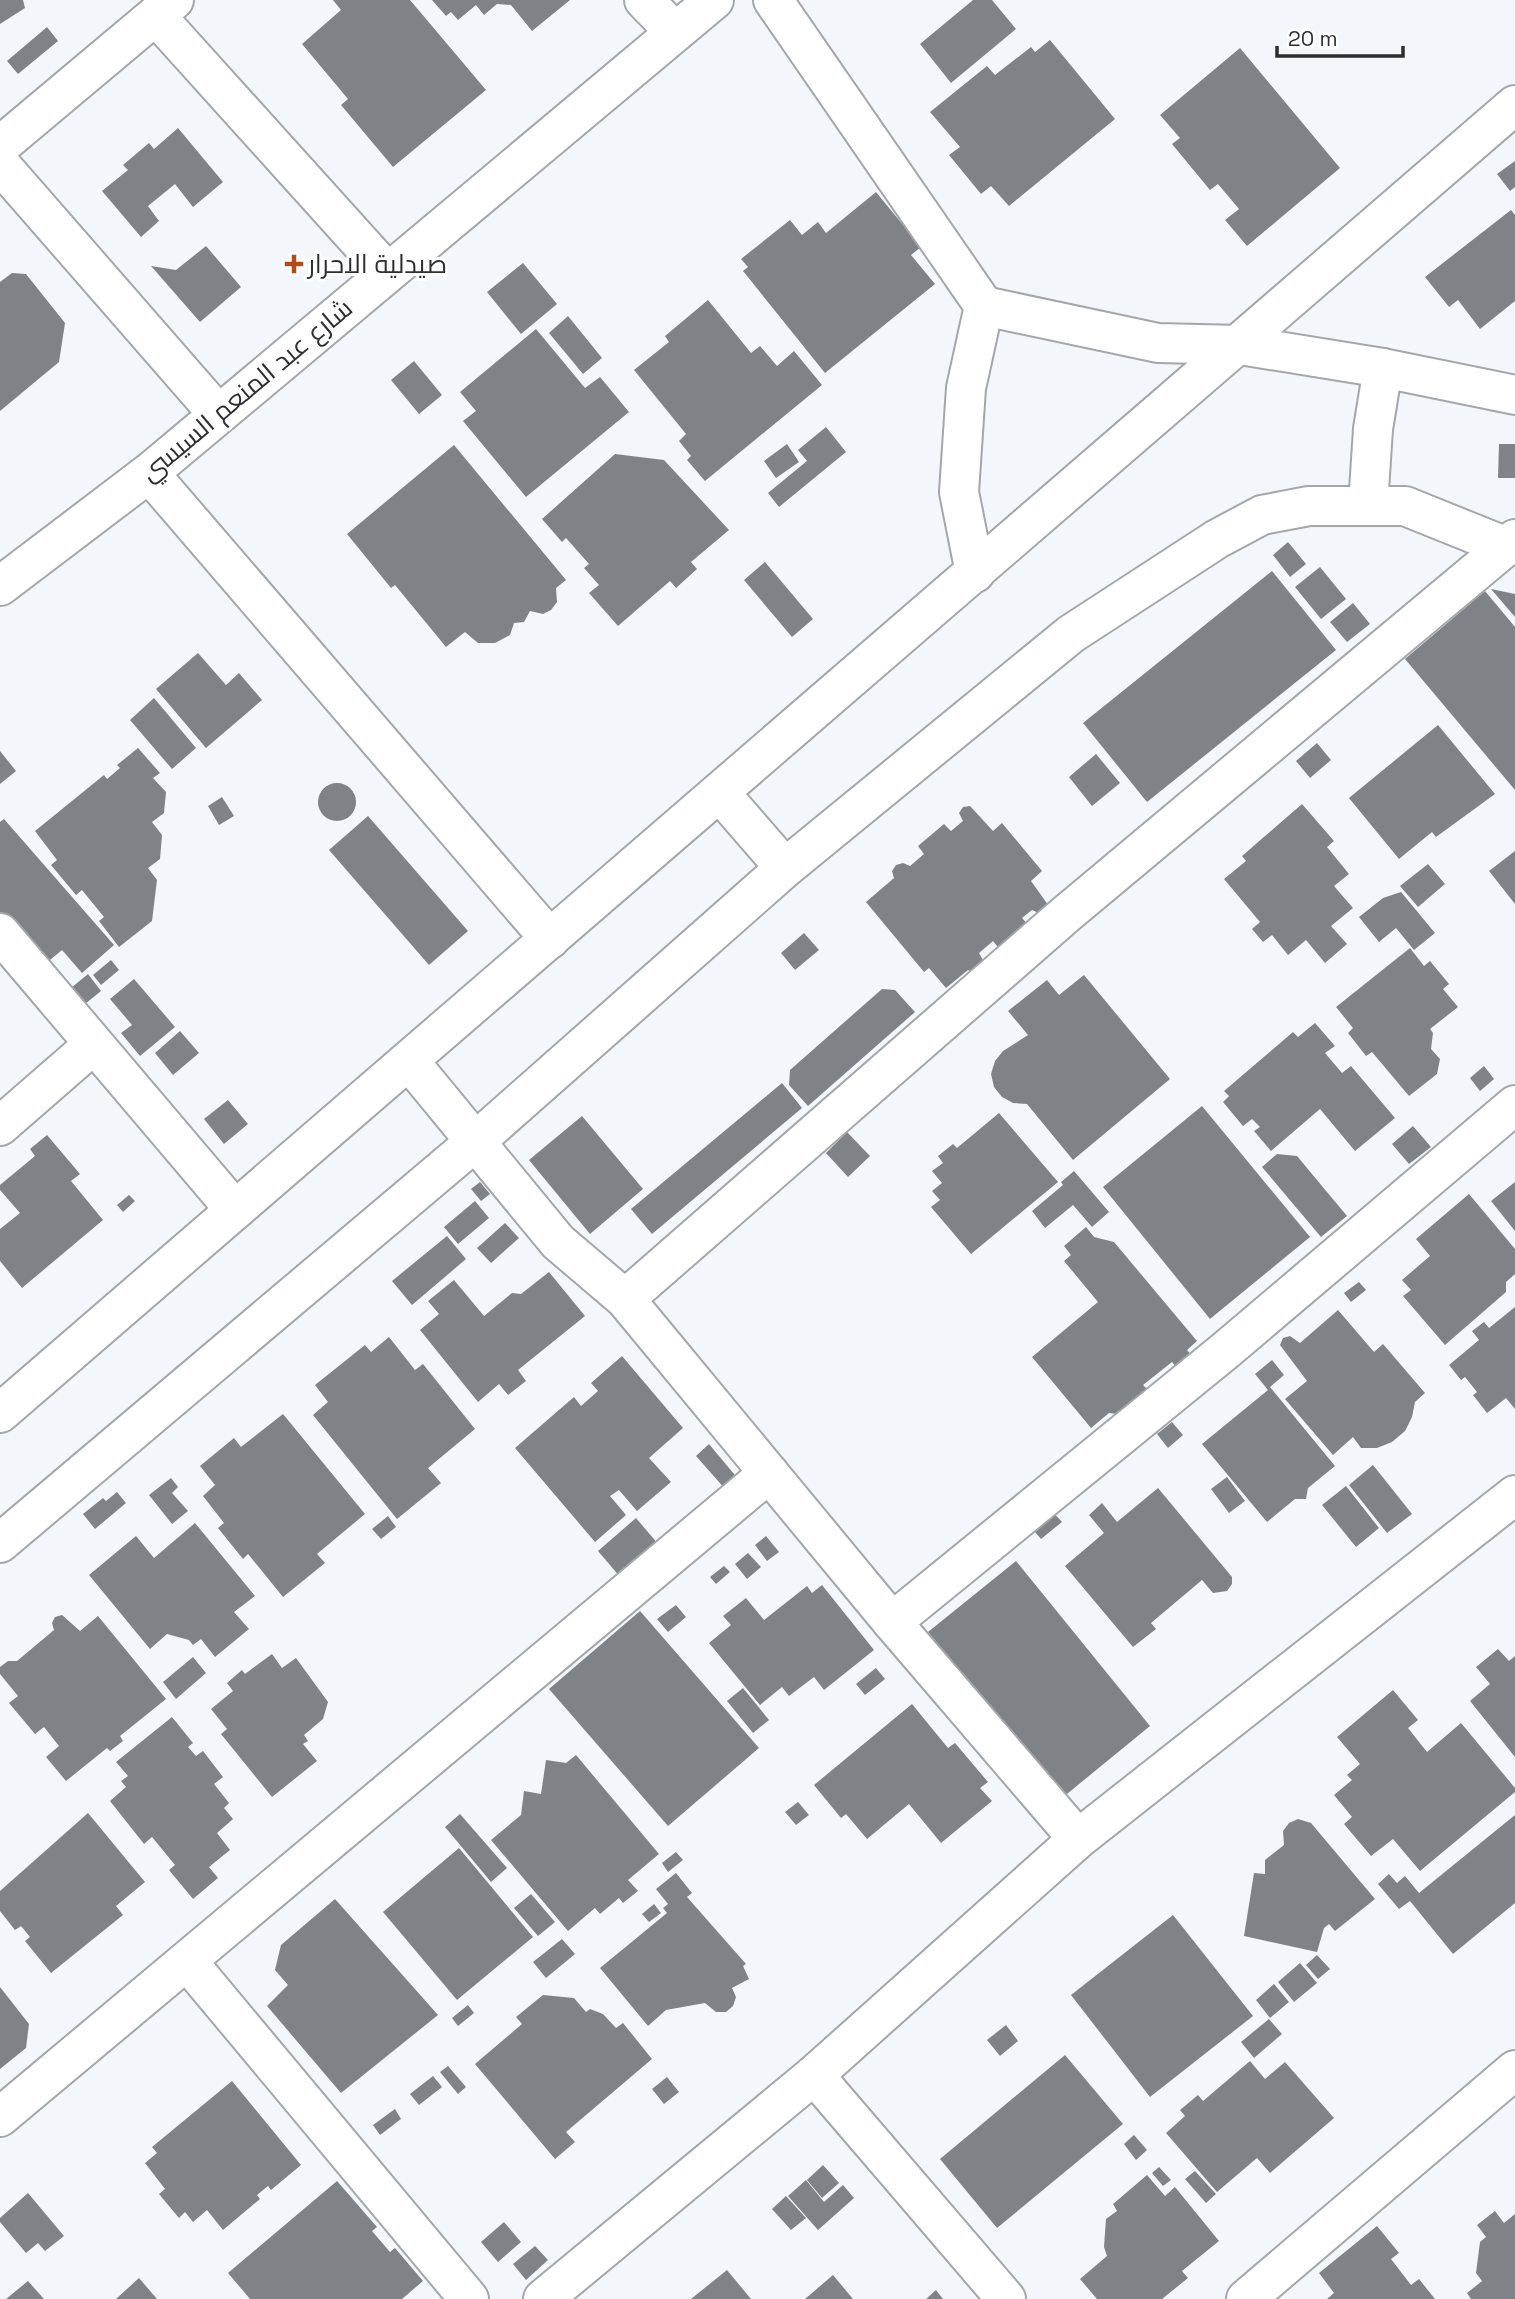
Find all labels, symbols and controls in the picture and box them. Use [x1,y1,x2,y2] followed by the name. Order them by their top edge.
[1277,14,1403,58] scale bar
[1288,25,1338,52] text: 20 m
[306,247,447,281] place label: صيدلية الاحرار
[286,256,302,272] marker: صيدلية الاحرار
[133,291,361,490] street label: شارع عبد المنعم السيسي

